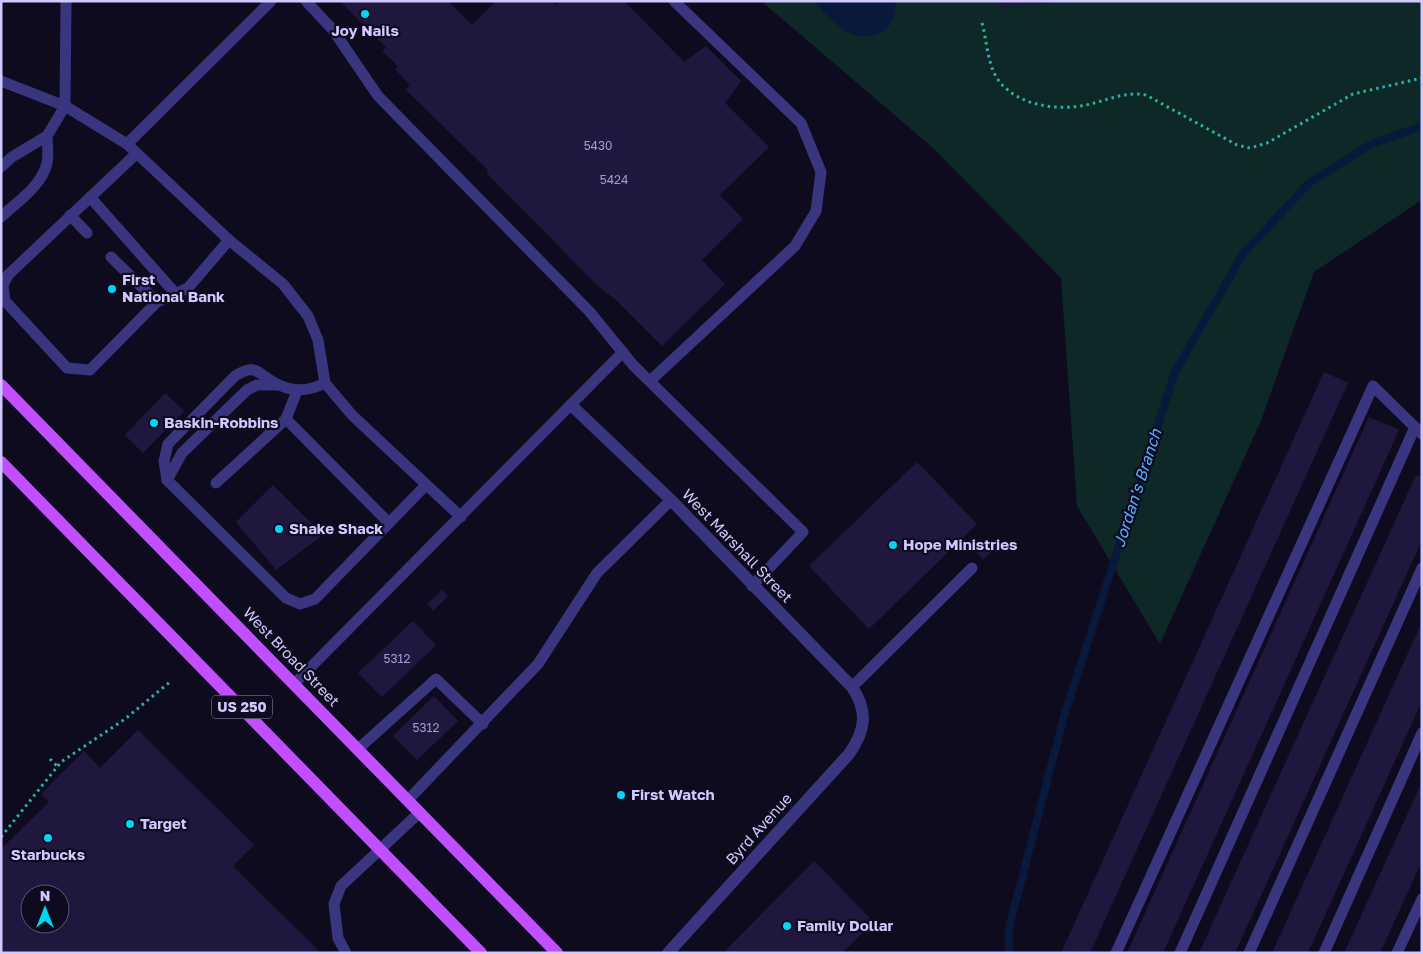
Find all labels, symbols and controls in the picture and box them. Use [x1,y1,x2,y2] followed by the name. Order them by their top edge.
[359,8,371,20] marker: Joy Nails
[331,21,399,39] place label: Joy Nails
[584,138,612,153] house number: 5430
[600,172,628,187] house number: 5424
[122,270,225,305] place label: First National Bank
[106,283,118,295] marker: First National Bank
[164,413,279,431] place label: Baskin-Robbins
[148,417,160,429] marker: Baskin-Robbins
[1108,425,1166,550] water label: Jordan's Branch
[679,485,797,606] street label: West Marshall Street
[289,519,383,537] place label: Shake Shack
[273,523,285,535] marker: Shake Shack
[903,535,1017,553] place label: Hope Ministries
[887,539,899,551] marker: Hope Ministries
[240,603,344,710] street label: West Broad Street
[384,651,410,666] house number: 5312
[212,696,272,719] road number: US 250
[413,720,439,735] house number: 5312
[631,785,715,803] place label: First Watch
[615,789,627,801] marker: First Watch
[721,789,795,868] street label: Byrd Avenue
[140,814,187,832] place label: Target
[124,818,136,830] marker: Target
[42,832,54,844] marker: Starbucks
[11,845,85,863] place label: Starbucks
[20,884,70,934] north arrow
[40,887,50,904] text: N
[797,916,894,934] place label: Family Dollar
[781,920,793,932] marker: Family Dollar

